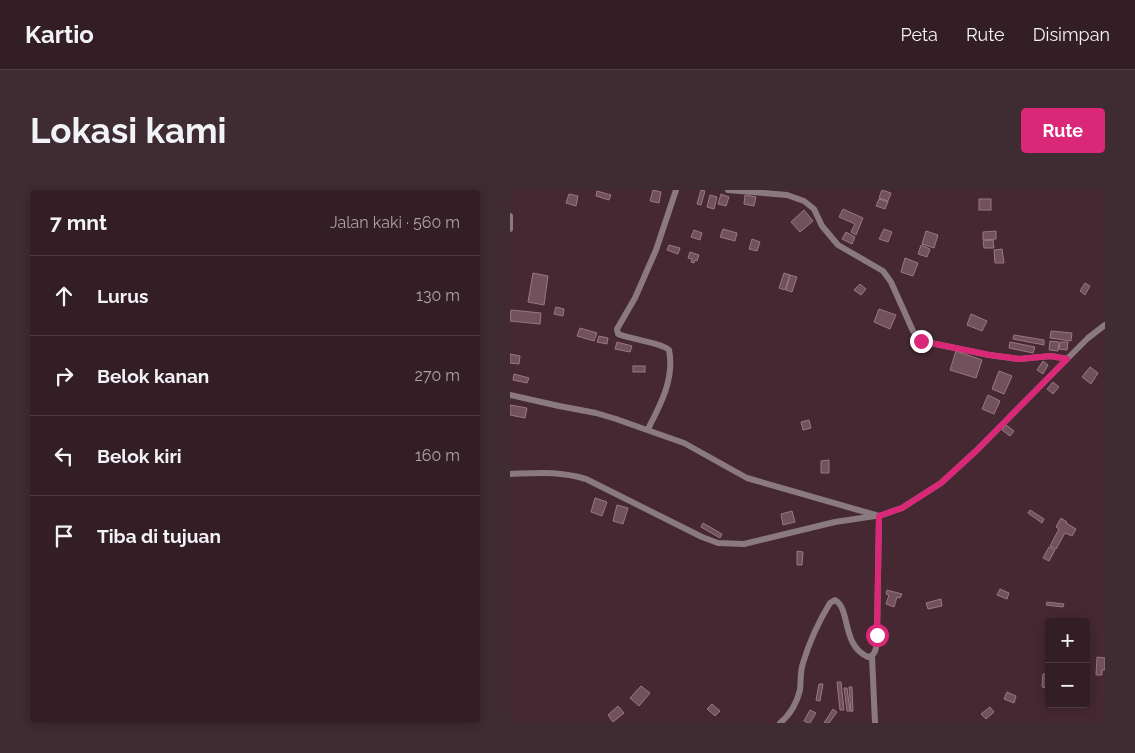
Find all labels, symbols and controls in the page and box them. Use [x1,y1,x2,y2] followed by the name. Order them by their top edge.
[25,20,94,49] text: Kartio
[901,24,938,45] text: Peta
[966,24,1005,45] text: Rute
[1033,24,1110,45] text: Disimpan
[1021,108,1105,153] button: Rute
[30,110,227,151] text: Lokasi kami
[50,210,107,235] text: 7 mnt
[330,213,460,232] text: Jalan kaki · 560 m
[50,282,78,310] icon: ahead
[97,285,148,307] text: Lurus
[416,286,460,305] text: 130 m
[910,330,933,353] route end
[50,362,78,390] icon: right
[97,365,209,387] text: Belok kanan
[415,366,460,385] text: 270 m
[50,442,78,470] icon: left
[97,445,182,467] text: Belok kiri
[415,446,460,465] text: 160 m
[50,522,78,550] icon: arrive
[97,525,221,547] text: Tiba di tujuan
[1045,618,1090,708] map controls
[1045,618,1090,663] button: +
[866,624,889,647] route start
[1045,663,1090,708] button: −

